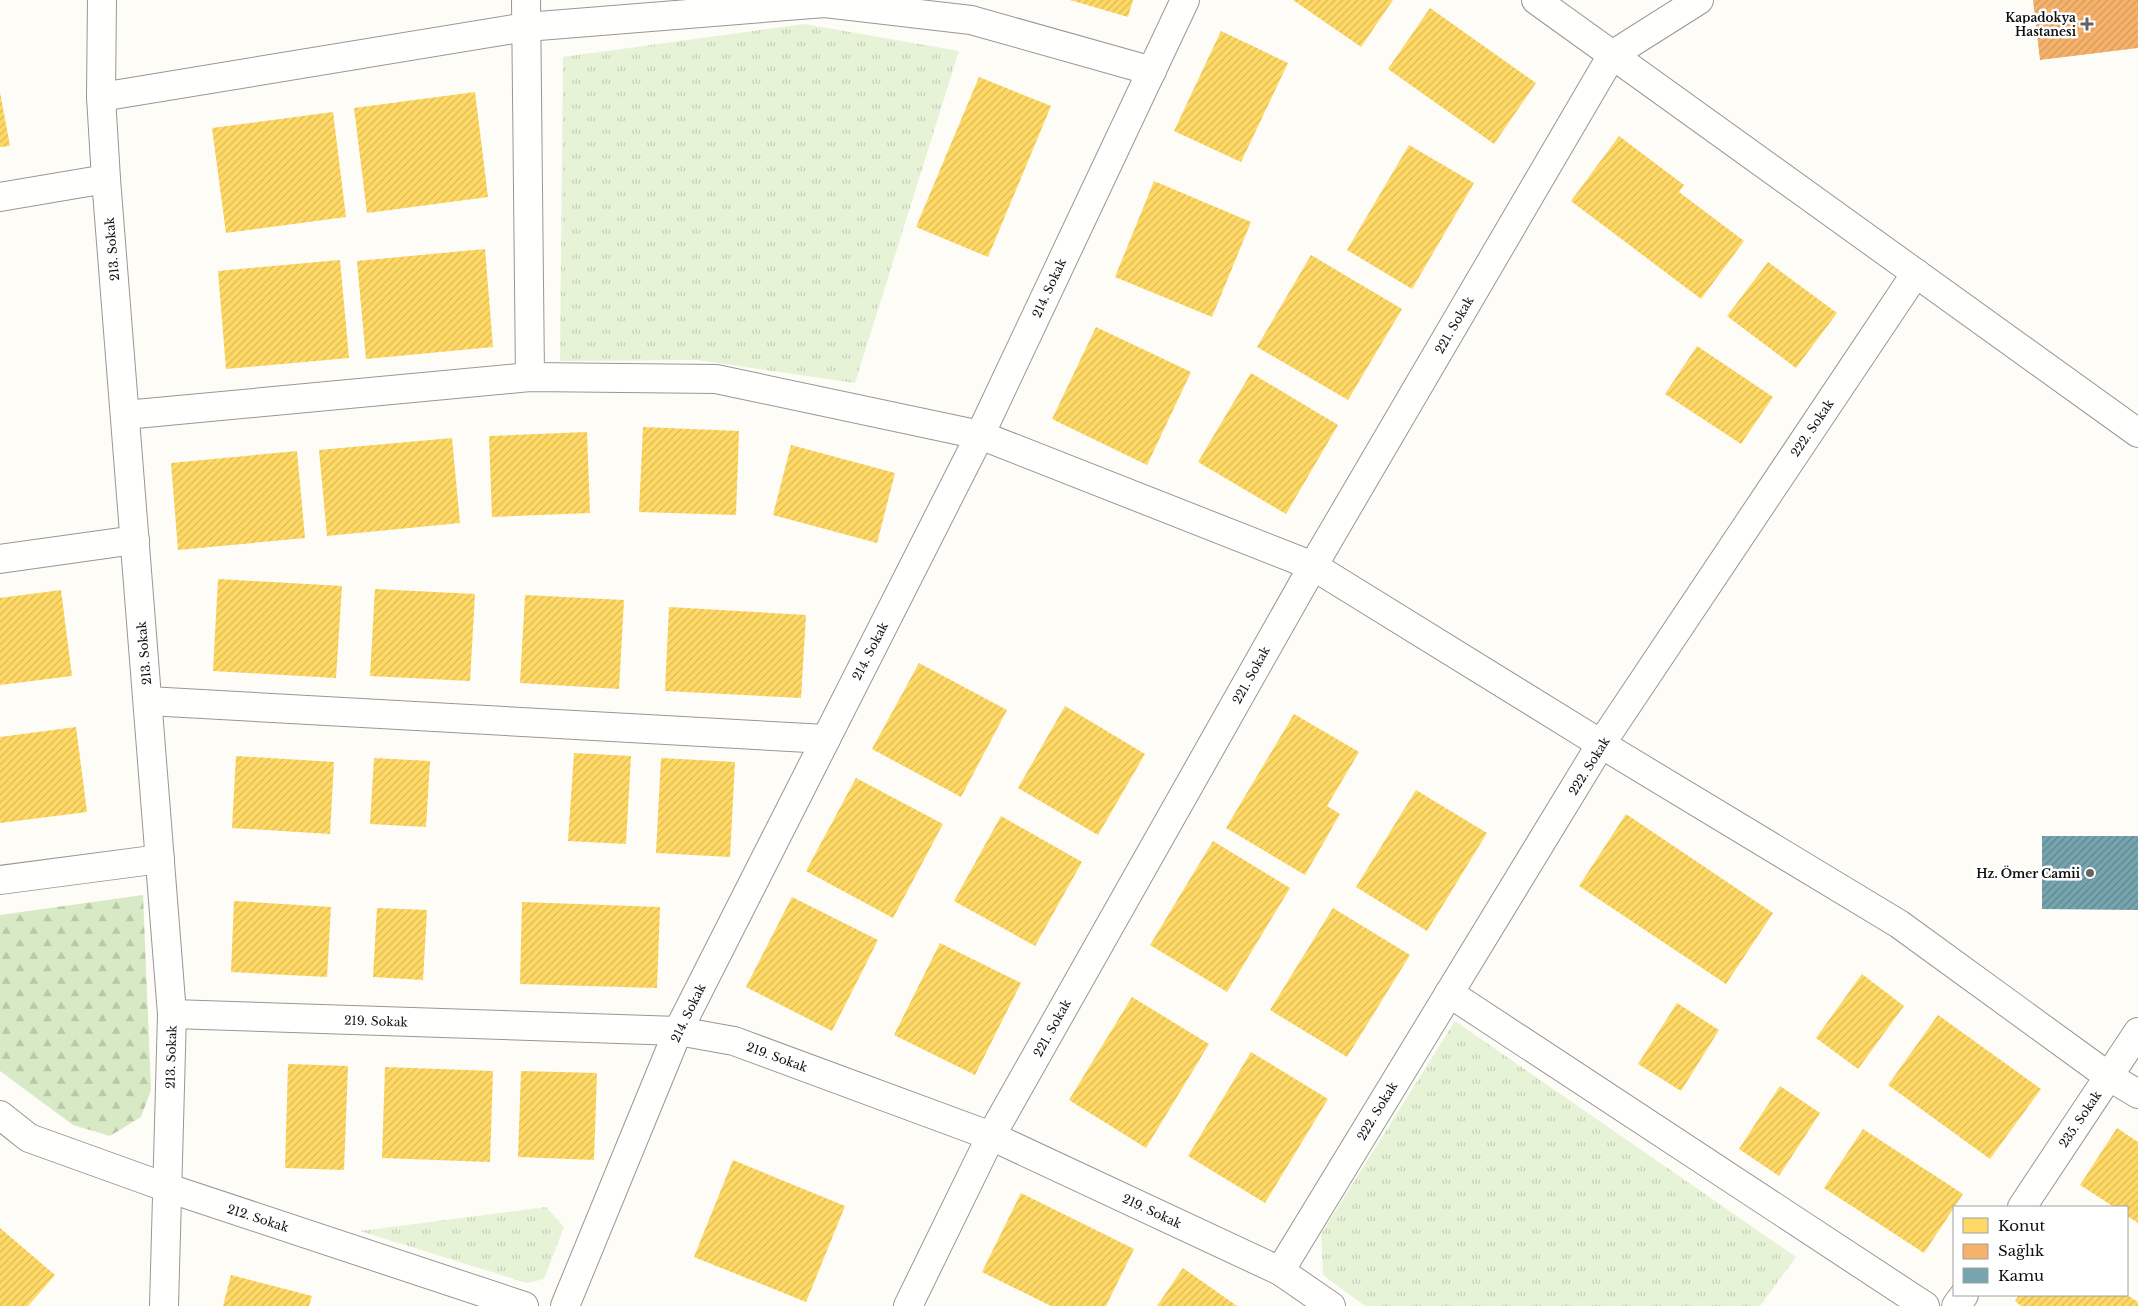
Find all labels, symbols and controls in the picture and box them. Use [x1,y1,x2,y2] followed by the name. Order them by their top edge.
[2005,10,2077,39] place label: Kapadokya Hastanesi
[2080,17,2094,31] marker: Kapadokya Hastanesi
[102,216,122,281] street label: 213. Sokak
[1029,256,1069,320] street label: 214. Sokak
[1432,293,1477,356] street label: 221. Sokak
[1787,396,1837,459] street label: 222. Sokak
[849,619,891,683] street label: 214. Sokak
[134,620,154,685] street label: 213. Sokak
[1229,643,1273,707] street label: 221. Sokak
[1565,734,1613,798] street label: 222. Sokak
[1976,865,2081,881] place label: Hz. Ömer Camii
[2084,867,2096,879] marker: Hz. Ömer Camii
[667,981,709,1045] street label: 214. Sokak
[1030,996,1074,1060] street label: 221. Sokak
[344,1012,409,1030] street label: 219. Sokak
[162,1024,180,1089] street label: 213. Sokak
[744,1039,810,1075] street label: 219. Sokak
[1354,1078,1401,1143] street label: 222. Sokak
[2056,1087,2105,1150] street label: 235. Sokak
[1120,1191,1185,1232] street label: 219. Sokak
[225,1201,291,1235] street label: 212. Sokak
[1953,1206,2128,1296] legend
[1998,1216,2045,1235] text: Konut
[1998,1241,2045,1260] text: Sağlık
[1998,1266,2044,1285] text: Kamu

